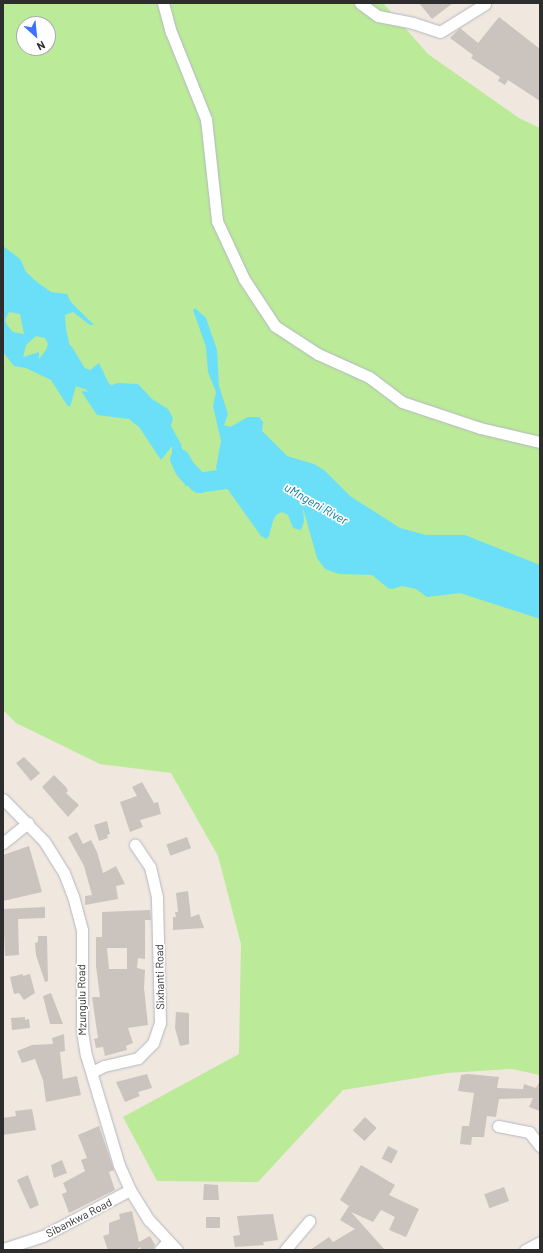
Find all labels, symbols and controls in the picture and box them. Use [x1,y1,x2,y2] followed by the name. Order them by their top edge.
[16,16,56,56] north arrow
[35,39,47,54] text: N
[282,480,350,528] water label: uMngeni River
[153,944,167,1010] street label: Sixhanti Road
[75,964,89,1036] street label: Mzungulu Road
[44,1196,114,1240] street label: Sibankwa Road

